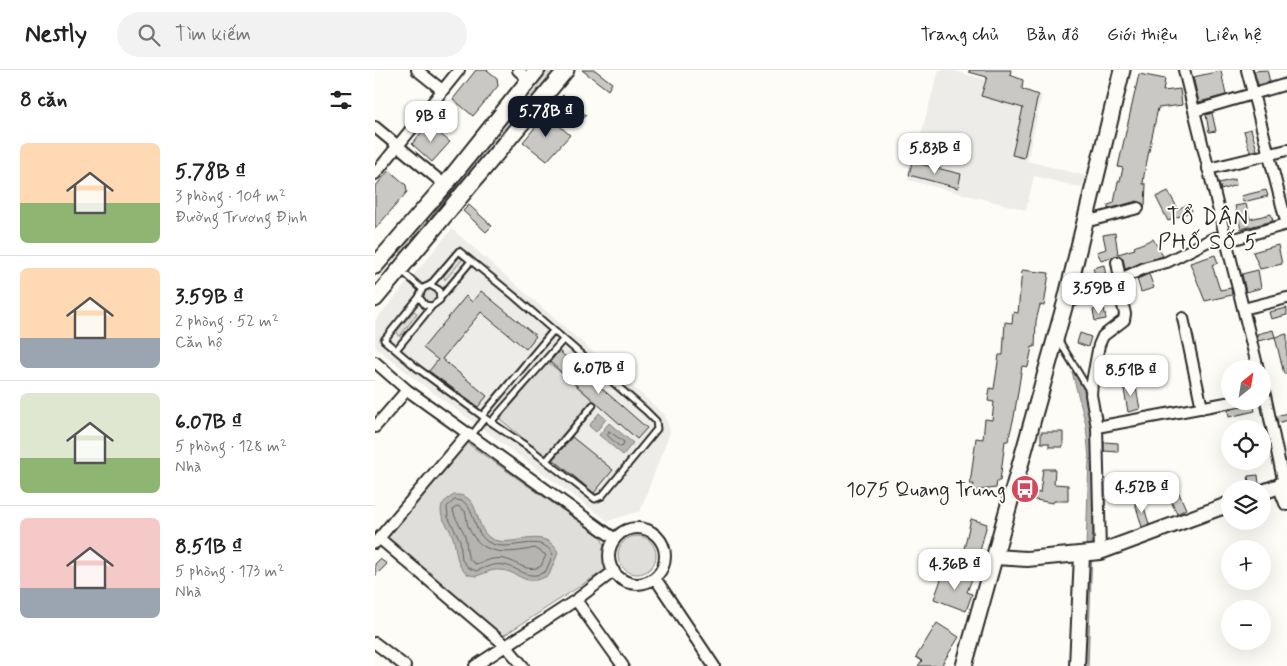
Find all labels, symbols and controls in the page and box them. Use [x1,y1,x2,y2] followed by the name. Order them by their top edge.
[117,12,467,57] search box
[25,19,87,50] text: Nestly
[135,21,163,49] icon: search
[175,22,251,47] text: Tìm kiếm
[921,23,999,47] text: Trang chủ
[1027,23,1079,47] text: Bản đồ
[1107,23,1177,47] text: Giới thiệu
[1205,23,1262,47] text: Liên hệ
[20,86,67,114] text: 8 căn
[327,86,355,114] icon: filters
[500,96,592,138] pin: 5.78B ₫
[401,100,461,143] pin: 9B ₫
[519,101,573,122] text: 5.78B ₫
[416,106,446,127] text: 9B ₫
[889,132,981,175] pin: 5.83B ₫
[909,138,961,159] text: 5.83B ₫
[175,158,246,186] text: 5.78B ₫
[60,163,120,223] icon: home
[175,186,286,207] text: 3 phòng · 104 m²
[1158,203,1258,257] district label: TỔ DÂN PHỐ SỐ 5
[175,207,307,228] text: Đường Trương Định
[1053,272,1145,315] pin: 3.59B ₫
[1073,278,1125,299] text: 3.59B ₫
[175,283,244,311] text: 3.59B ₫
[60,288,120,348] icon: home
[175,311,279,332] text: 2 phòng · 52 m²
[175,332,223,353] text: Căn hộ
[553,352,645,395] pin: 6.07B ₫
[1085,354,1177,397] pin: 8.51B ₫
[573,358,625,379] text: 6.07B ₫
[1105,360,1157,381] text: 8.51B ₫
[1221,360,1271,410] north arrow
[1221,360,1271,650] map controls
[175,408,242,436] text: 6.07B ₫
[60,413,120,473] icon: home
[1221,420,1271,470] button: locate
[175,436,287,457] text: 5 phòng · 128 m²
[175,457,202,478] text: Nhà
[1096,472,1188,514] pin: 4.52B ₫
[1010,474,1040,504] bus stop icon: 1075 Quang Trung
[846,477,1006,505] place label: 1075 Quang Trung
[1115,477,1169,498] text: 4.52B ₫
[1221,480,1271,530] button: layers
[175,533,243,561] text: 8.51B ₫
[60,538,120,598] icon: home
[1221,540,1271,590] button: +
[909,548,1001,591] pin: 4.36B ₫
[929,554,981,575] text: 4.36B ₫
[175,561,284,582] text: 5 phòng · 173 m²
[175,582,202,603] text: Nhà
[1221,600,1271,650] button: −

